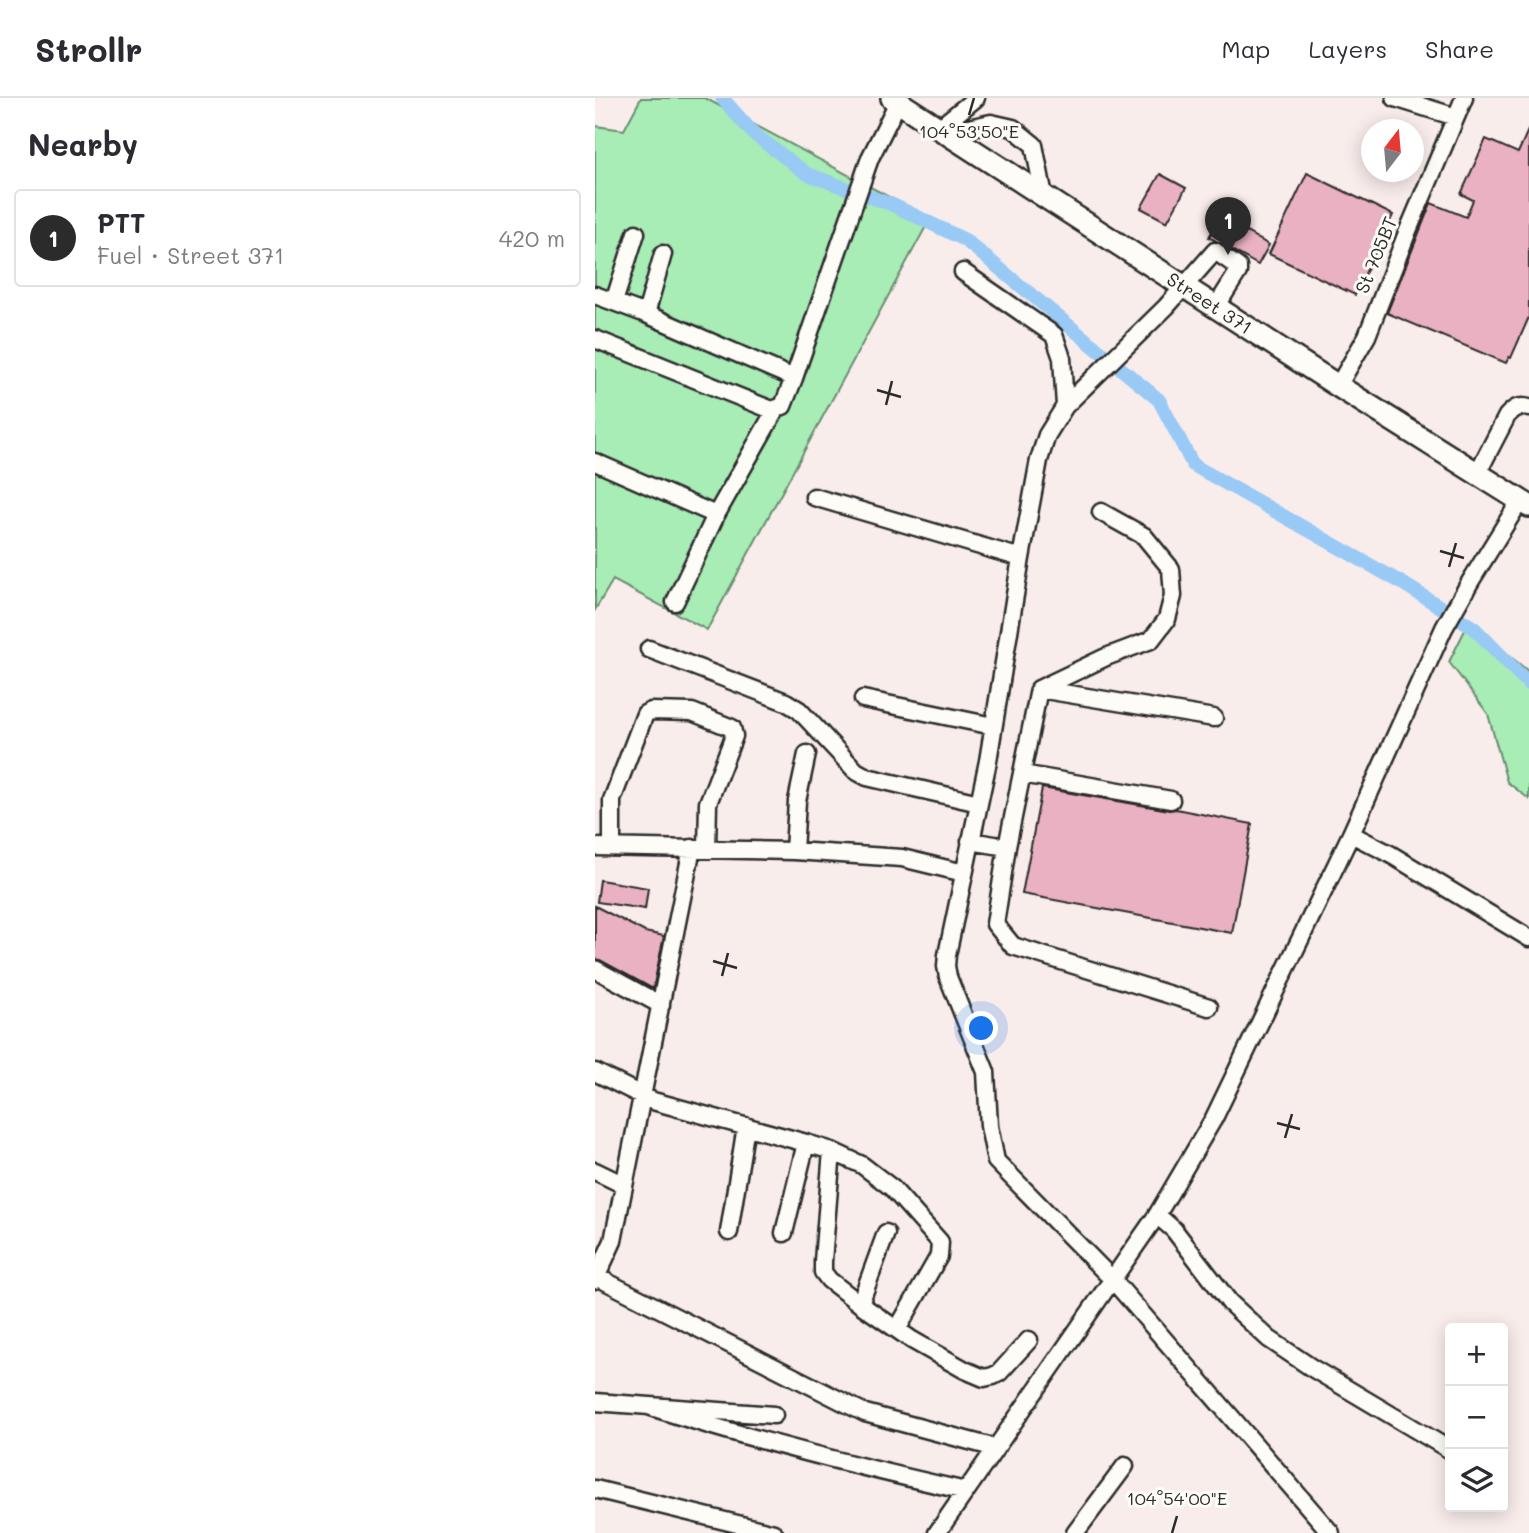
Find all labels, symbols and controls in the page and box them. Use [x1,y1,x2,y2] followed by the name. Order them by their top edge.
[35,27,143,70] text: Strollr
[1222,33,1270,64] text: Map
[1308,33,1387,64] text: Layers
[1425,33,1494,64] text: Share
[919,119,1019,143] text: 104°53'50"E
[1361,119,1424,182] north arrow
[28,124,138,164] text: Nearby
[1205,197,1251,255] pin: 1
[97,206,146,240] text: PTT
[1349,213,1402,297] street label: St 705BT
[48,223,58,253] text: 1
[499,223,565,253] text: 420 m
[97,240,284,270] text: Fuel · Street 371
[1162,266,1257,339] street label: Street 371
[964,1011,998,1045] your location
[1445,1323,1508,1512] map controls
[1445,1323,1508,1386] button: +
[1445,1386,1508,1449] button: −
[1445,1449,1508,1512] button: layers
[1127,1486,1227,1510] text: 104°54'00"E

